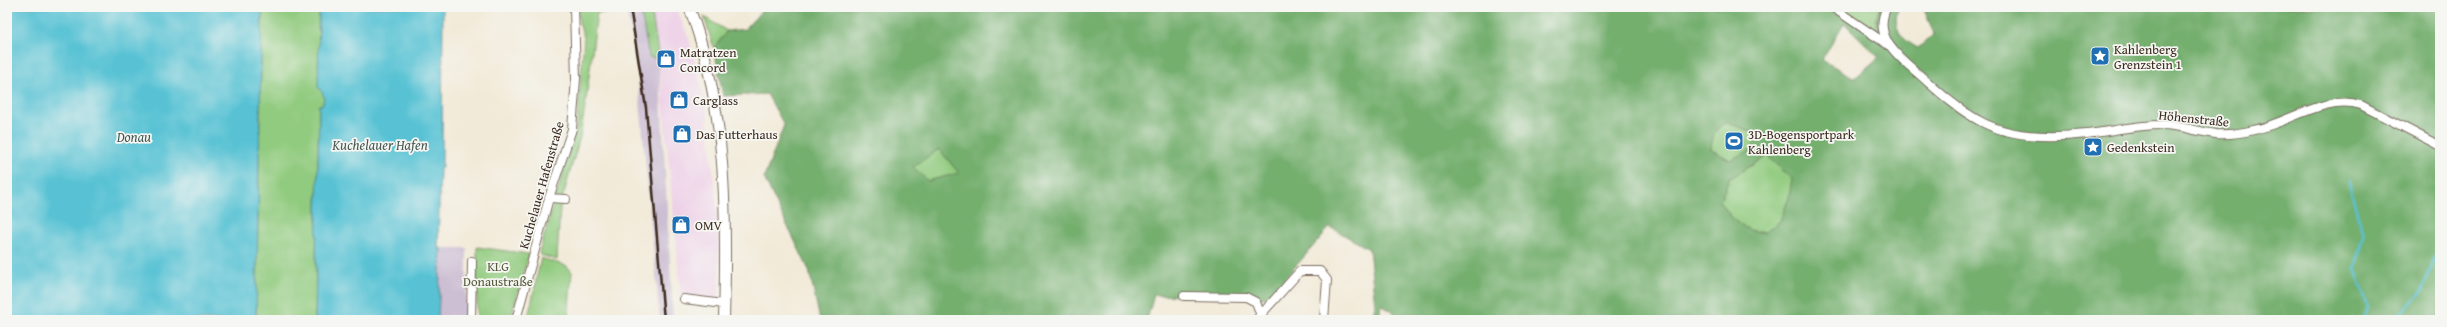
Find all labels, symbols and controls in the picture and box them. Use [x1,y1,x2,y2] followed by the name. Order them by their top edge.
[2114,40,2182,74] place label: Kahlenberg Grenzstein 1
[680,43,737,77] place label: Matratzen Concord
[2089,45,2111,67] place icon: Kahlenberg Grenzstein 1
[655,48,677,70] shop icon: Matratzen Concord
[668,89,690,111] shop icon: Carglass
[693,91,738,110] place label: Carglass
[2158,105,2230,132] street label: Höhenstraße
[514,119,569,251] street label: Kuchelauer Hafenstraße
[671,123,693,145] shop icon: Das Futterhaus
[696,125,778,144] place label: Das Futterhaus
[1748,125,1855,159] place label: 3D-Bogensportpark Kahlenberg
[116,127,151,147] water label: Donau
[1723,130,1745,152] sports icon: 3D-Bogensportpark Kahlenberg
[331,135,428,155] water label: Kuchelauer Hafen
[2082,136,2104,158] place icon: Gedenkstein
[2107,138,2175,157] place label: Gedenkstein
[670,214,692,236] shop icon: OMV
[695,216,723,235] place label: OMV
[463,257,533,291] park label: KLG Donaustraße

